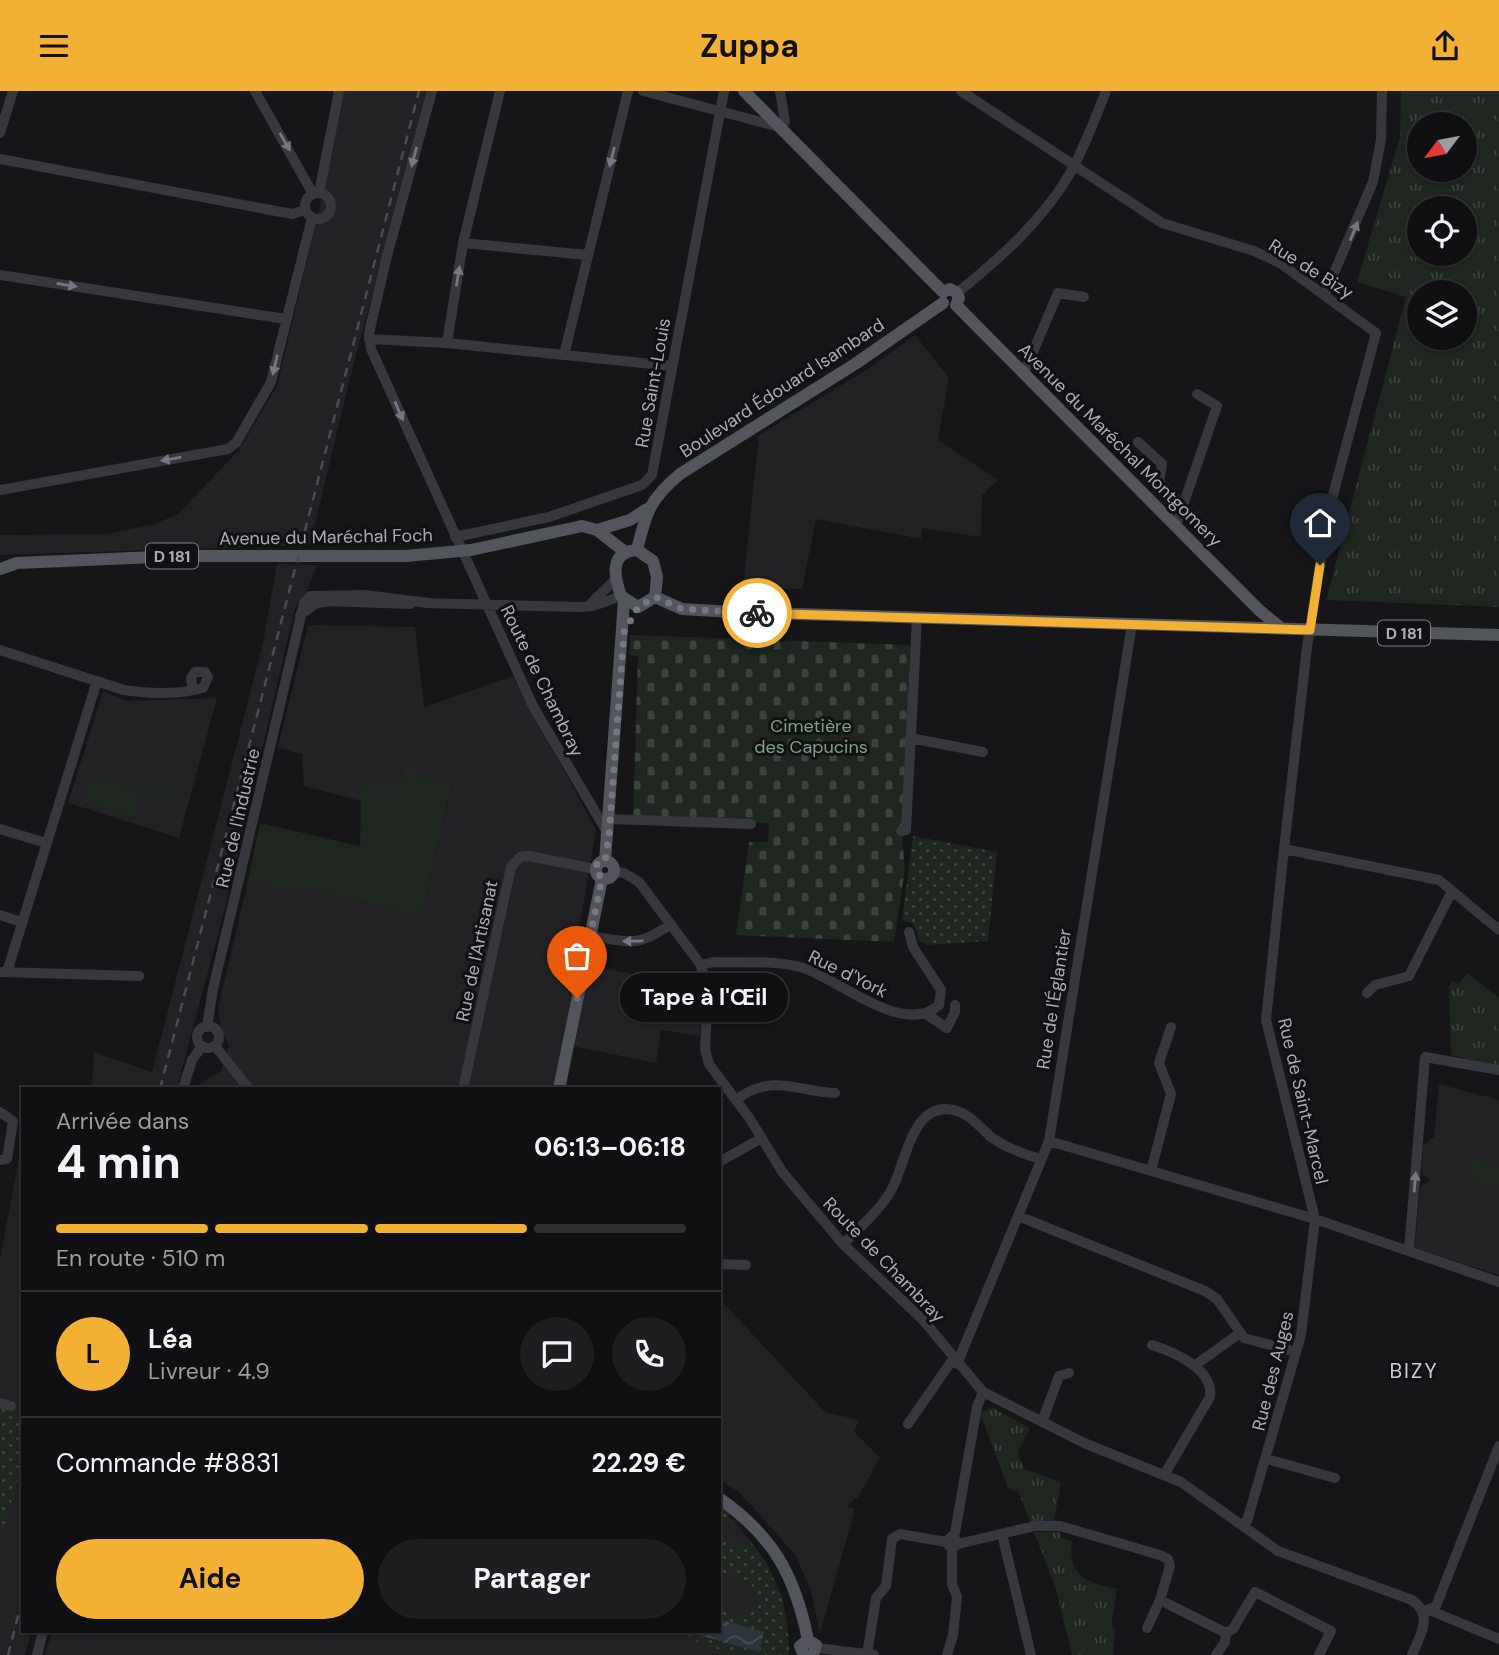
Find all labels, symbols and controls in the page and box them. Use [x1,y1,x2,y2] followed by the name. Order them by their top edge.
[700,25,799,67] text: Zuppa
[35,27,73,65] icon: menu
[1426,27,1464,65] icon: share
[1407,112,1477,182] north arrow
[1407,112,1477,350] map controls
[279,132,291,152] one-way arrow
[606,146,617,168] one-way arrow
[409,147,419,168] one-way arrow
[1407,196,1477,266] button: locate
[1348,221,1359,242] one-way arrow
[1264,233,1358,305] street label: Rue de Bizy
[453,265,464,287] one-way arrow
[57,280,79,291] one-way arrow
[1407,280,1477,350] button: layers
[675,313,889,463] street label: Boulevard Édouard Isambard
[630,316,676,450] street label: Rue Saint-Louis
[1013,338,1227,552] street label: Avenue du Maréchal Montgomery
[269,354,280,376] one-way arrow
[394,401,405,422] one-way arrow
[160,454,182,465] one-way arrow
[1290,493,1350,565] pin
[1301,504,1339,542] icon: home
[219,523,433,551] street label: Avenue du Maréchal Foch
[146,543,198,569] road number: D 181
[722,578,792,648] courier
[738,594,776,632] icon: bike
[495,601,589,761] street label: Route de Chambray
[1378,621,1430,645] road number: D 181
[754,714,868,759] park label: Cimetière des Capucins
[210,746,266,890] street label: Rue de l'Industrie
[450,878,504,1024] street label: Rue de l'Artisanat
[547,926,607,998] pin
[1031,927,1077,1071] street label: Rue de l'Églantier
[622,935,644,947] one-way arrow
[558,937,596,975] icon: bag
[804,944,892,1004] street label: Rue d'York
[619,974,787,1023] callout: Tape à l'Œil
[641,982,767,1012] text: Tape à l'Œil
[1272,1016,1334,1186] street label: Rue de Saint-Marcel
[56,1106,189,1136] text: Arrivée dans
[534,1130,686,1164] text: 06:13–06:18
[56,1132,181,1192] text: 4 min
[1410,1171,1421,1193] one-way arrow
[818,1192,950,1328] street label: Route de Chambray
[56,1243,225,1273] text: En route · 510 m
[1247,1309,1299,1433] street label: Rue des Auges
[520,1317,594,1391] button: chat
[612,1317,686,1391] button: phone
[148,1322,193,1356] text: Léa
[86,1337,100,1371] text: L
[148,1356,270,1386] text: Livreur · 4.9
[1389,1357,1439,1385] district label: BIZY
[56,1446,279,1480] text: Commande #8831
[591,1446,686,1480] text: 22.29 €
[56,1539,364,1619] button: Aide
[378,1539,686,1619] button: Partager

